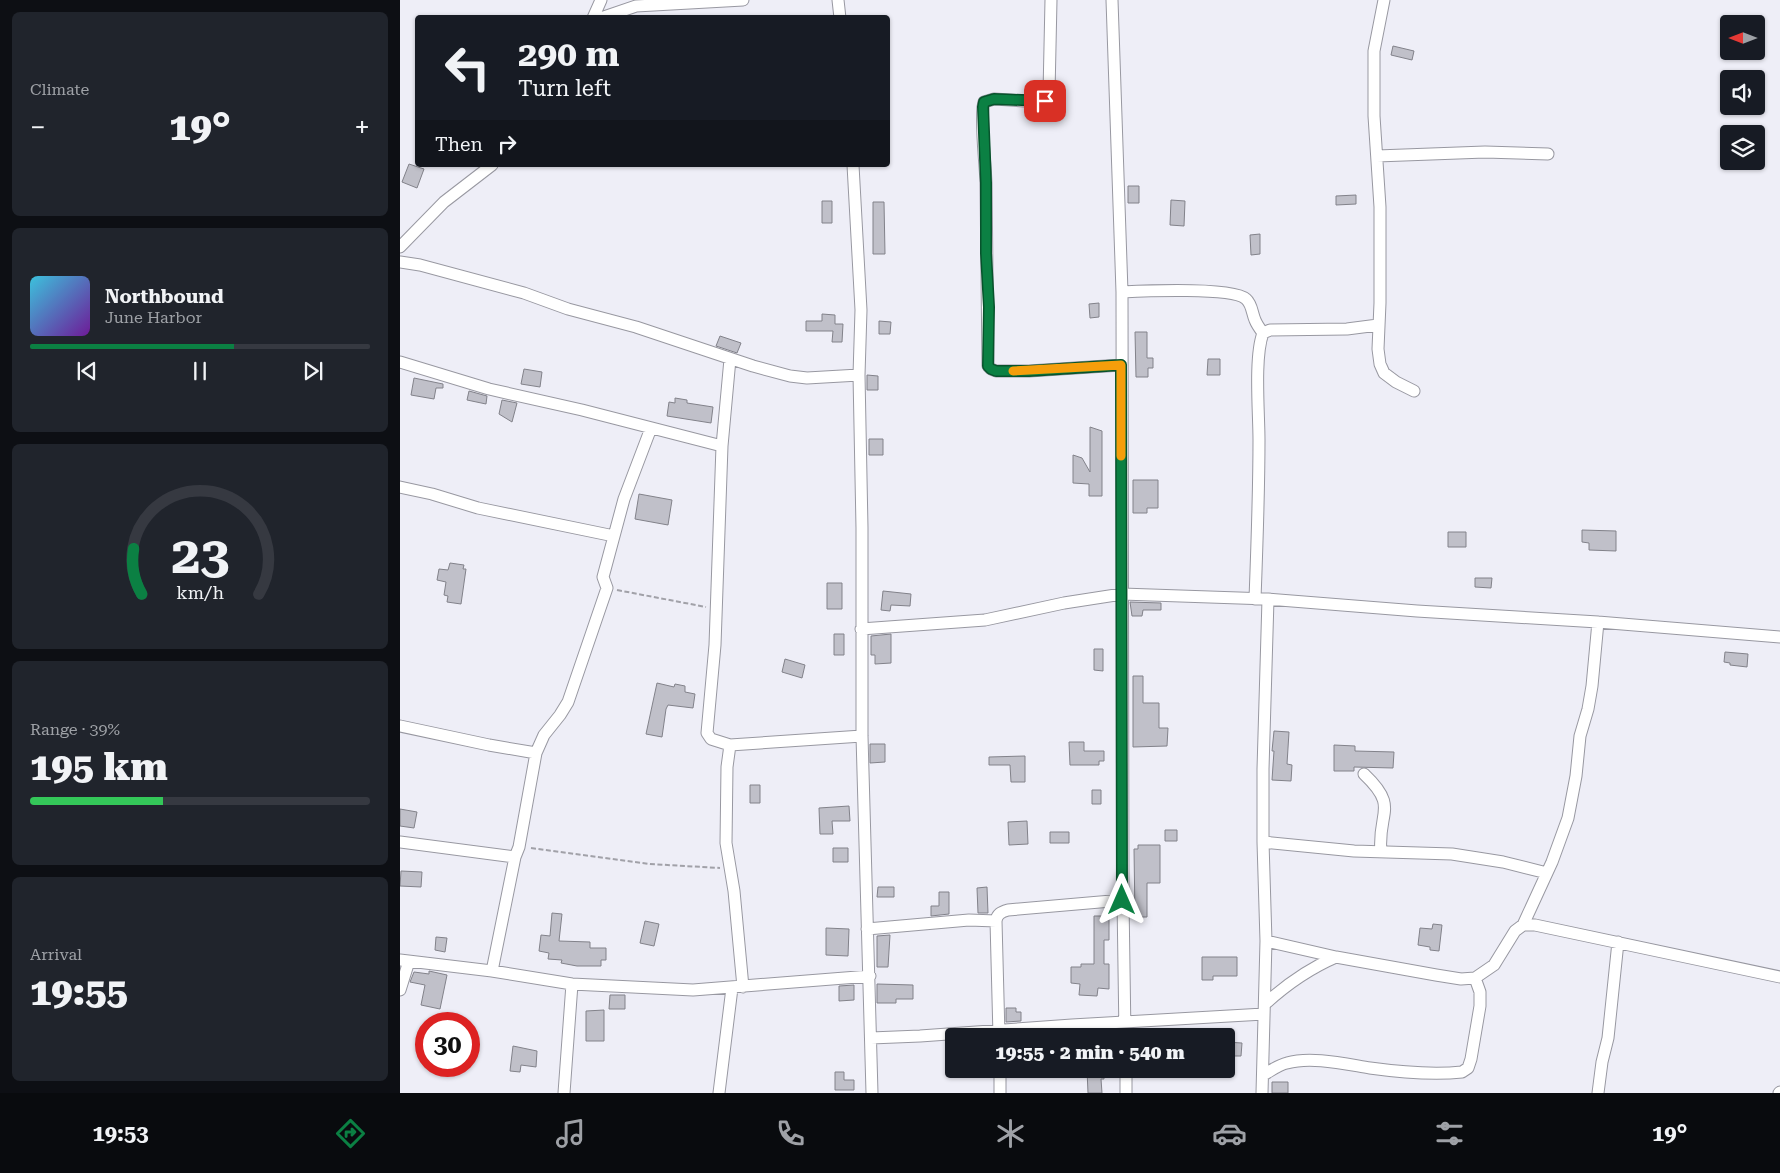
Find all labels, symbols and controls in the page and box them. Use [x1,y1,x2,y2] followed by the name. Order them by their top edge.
[1720,15,1765,60] north arrow
[1720,15,1765,170] map controls
[518,34,619,75] text: 290 m
[435,35,500,100] icon: left
[1720,70,1765,115] button: sound
[518,76,611,101] text: Turn left
[30,80,89,99] text: Climate
[1024,80,1066,122] pin
[1031,87,1059,115] icon: arrive
[169,105,231,149] text: 19°
[30,111,46,144] text: −
[354,111,370,144] text: +
[1720,125,1765,170] button: layers
[493,130,521,158] icon: right
[435,133,483,156] text: Then
[105,285,224,308] text: Northbound
[105,308,202,327] text: June Harbor
[73,357,101,385] icon: previous
[186,357,214,385] icon: pause
[299,357,327,385] icon: next
[171,525,229,586] text: 23
[176,582,224,603] text: km/h
[30,720,120,739] text: Range · 39%
[30,745,168,789] text: 195 km
[1095,873,1147,925] position arrow
[30,945,82,964] text: Arrival
[30,970,128,1014] text: 19:55
[415,1012,480,1077] speed limit sign: 30
[995,1041,1185,1064] text: 19:55 · 2 min · 540 m
[333,1116,368,1151] icon: directions
[553,1116,588,1151] icon: music
[773,1116,808,1151] icon: phone
[993,1116,1028,1151] icon: climate
[1212,1116,1247,1151] icon: car
[1432,1116,1467,1151] icon: filters
[92,1121,149,1146] text: 19:53
[1652,1121,1688,1146] text: 19°

